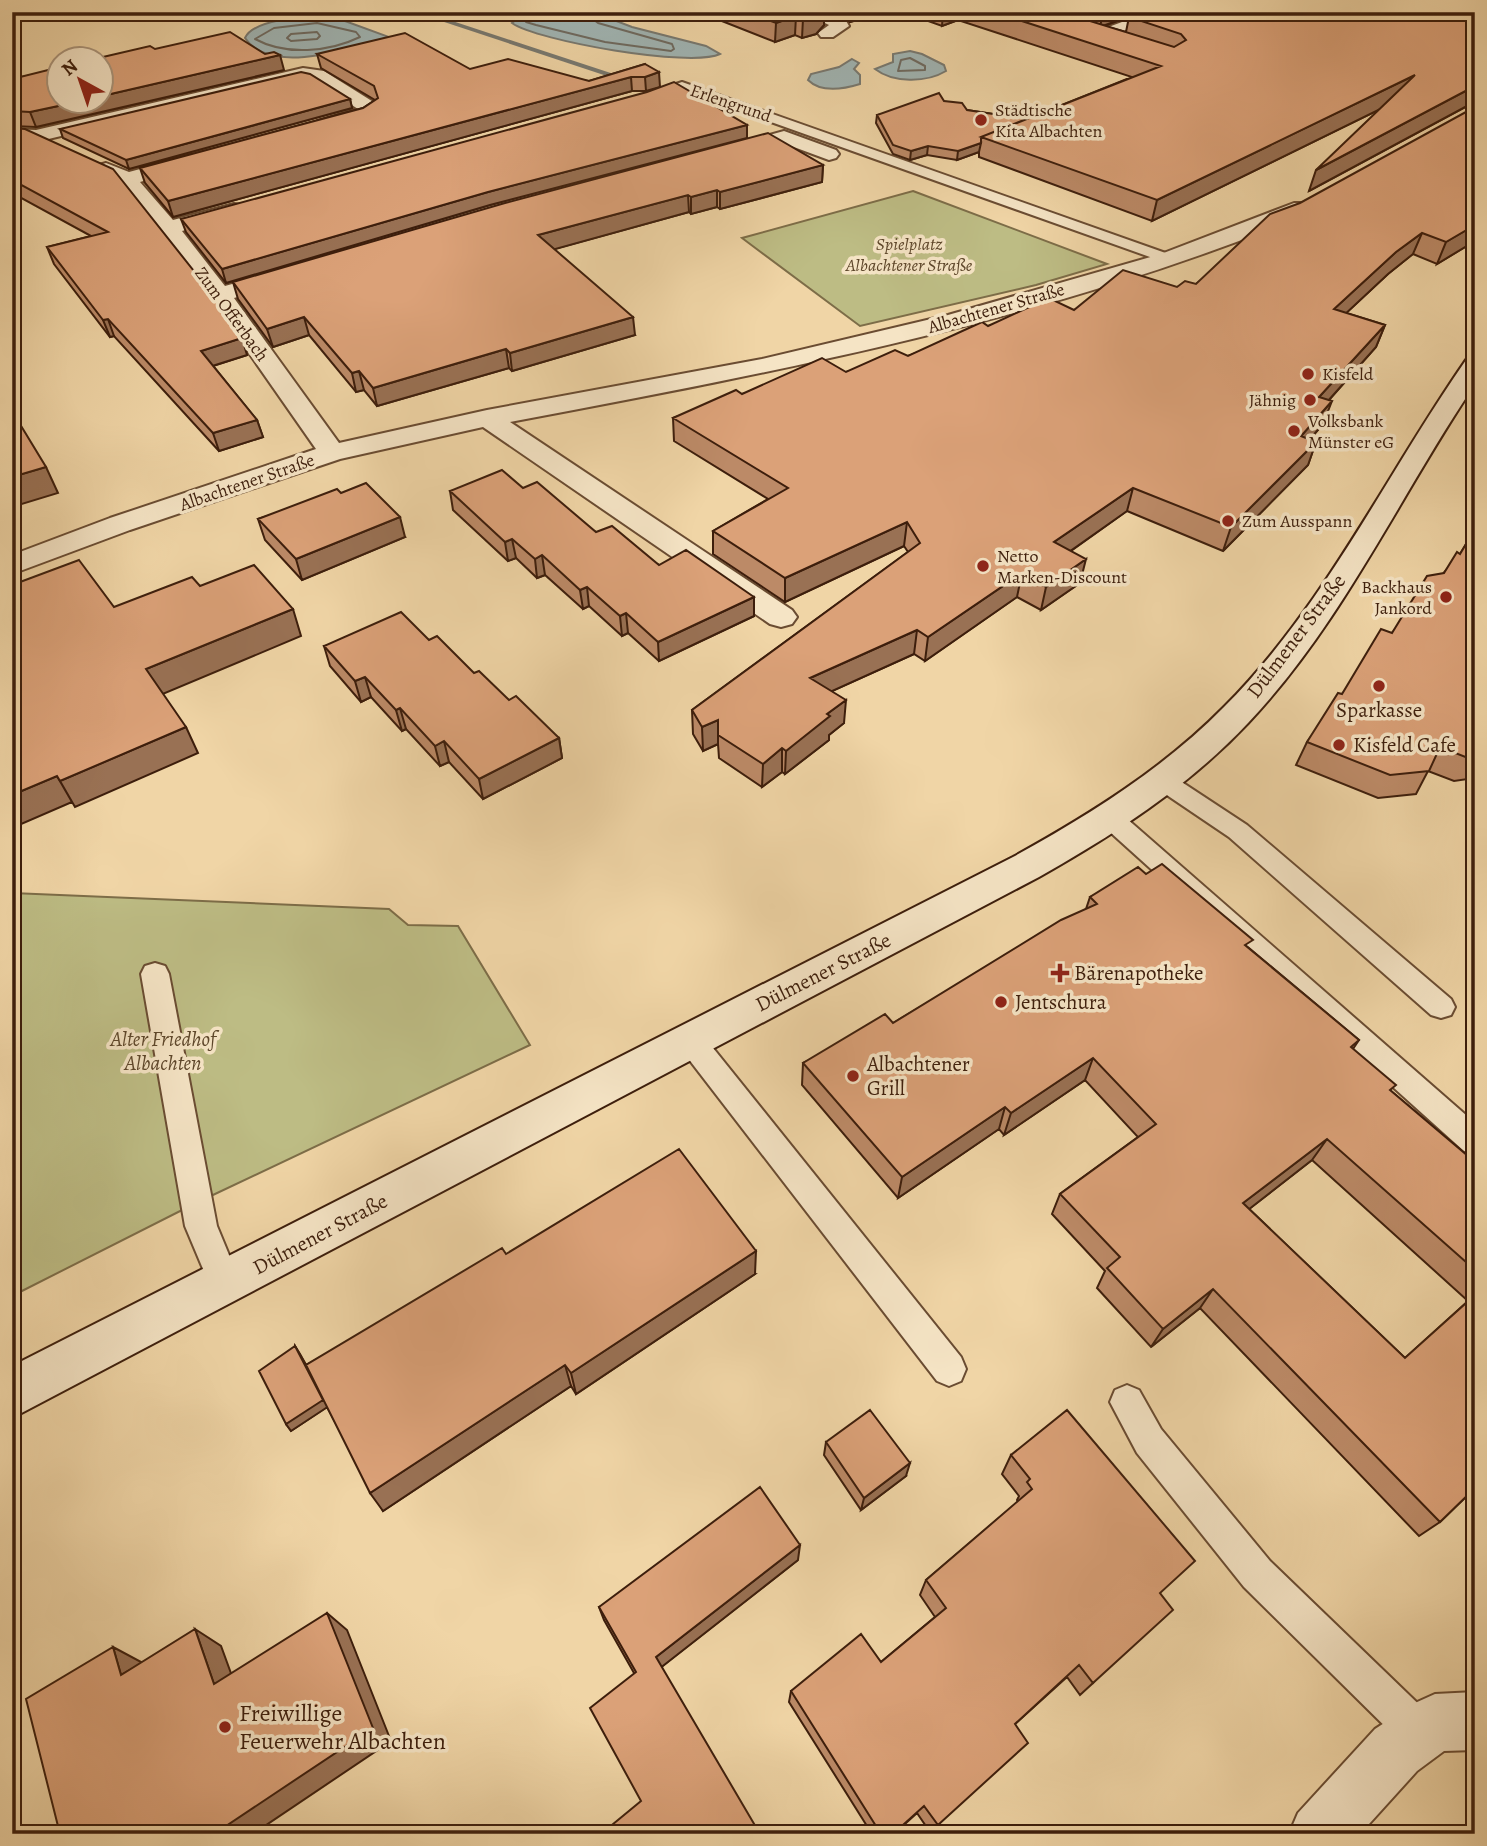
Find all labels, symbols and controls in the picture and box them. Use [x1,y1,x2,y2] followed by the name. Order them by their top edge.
[46,46,116,116] north arrow
[56,53,83,82] text: N
[687,78,775,128] street label: Erlengrund
[995,98,1103,143] place label: Städtische Kita Albachten
[973,112,989,128] marker: Städtische Kita Albachten
[845,232,973,277] park label: Spielplatz Albachtener Straße
[190,262,275,366] street label: Zum Offerbach
[924,277,1067,339] street label: Albachtener Straße
[1322,362,1374,386] place label: Kisfeld
[1300,366,1316,382] marker: Kisfeld
[1249,388,1296,412] place label: Jähnig
[1302,392,1318,408] marker: Jähnig
[1307,409,1394,454] place label: Volksbank Münster eG
[1286,423,1302,439] marker: Volksbank Münster eG
[175,448,318,517] street label: Albachtener Straße
[1242,509,1352,533] place label: Zum Ausspann
[1220,513,1236,529] marker: Zum Ausspann
[997,544,1127,589] place label: Netto Marken-Discount
[975,558,991,574] marker: Netto Marken-Discount
[1240,568,1352,704] street label: Dülmener Straße
[1361,575,1432,620] place label: Backhaus Jankord
[1438,589,1454,605] marker: Backhaus Jankord
[1371,678,1387,694] marker: Sparkasse
[1336,696,1422,724] place label: Sparkasse
[1353,731,1456,759] place label: Kisfeld Cafe
[1331,737,1347,753] marker: Kisfeld Cafe
[750,926,896,1018] street label: Dülmener Straße
[1074,959,1203,987] place label: Bärenapotheke
[1052,965,1068,981] marker: Bärenapotheke
[1015,988,1107,1016] place label: Jentschura
[993,994,1009,1010] marker: Jentschura
[110,1025,220,1077] park label: Alter Friedhof Albachten
[866,1050,970,1102] place label: Albachtener Grill
[845,1068,861,1084] marker: Albachtener Grill
[248,1187,392,1281] street label: Dülmener Straße
[239,1697,446,1757] place label: Freiwillige Feuerwehr Albachten
[217,1719,233,1735] marker: Freiwillige Feuerwehr Albachten

